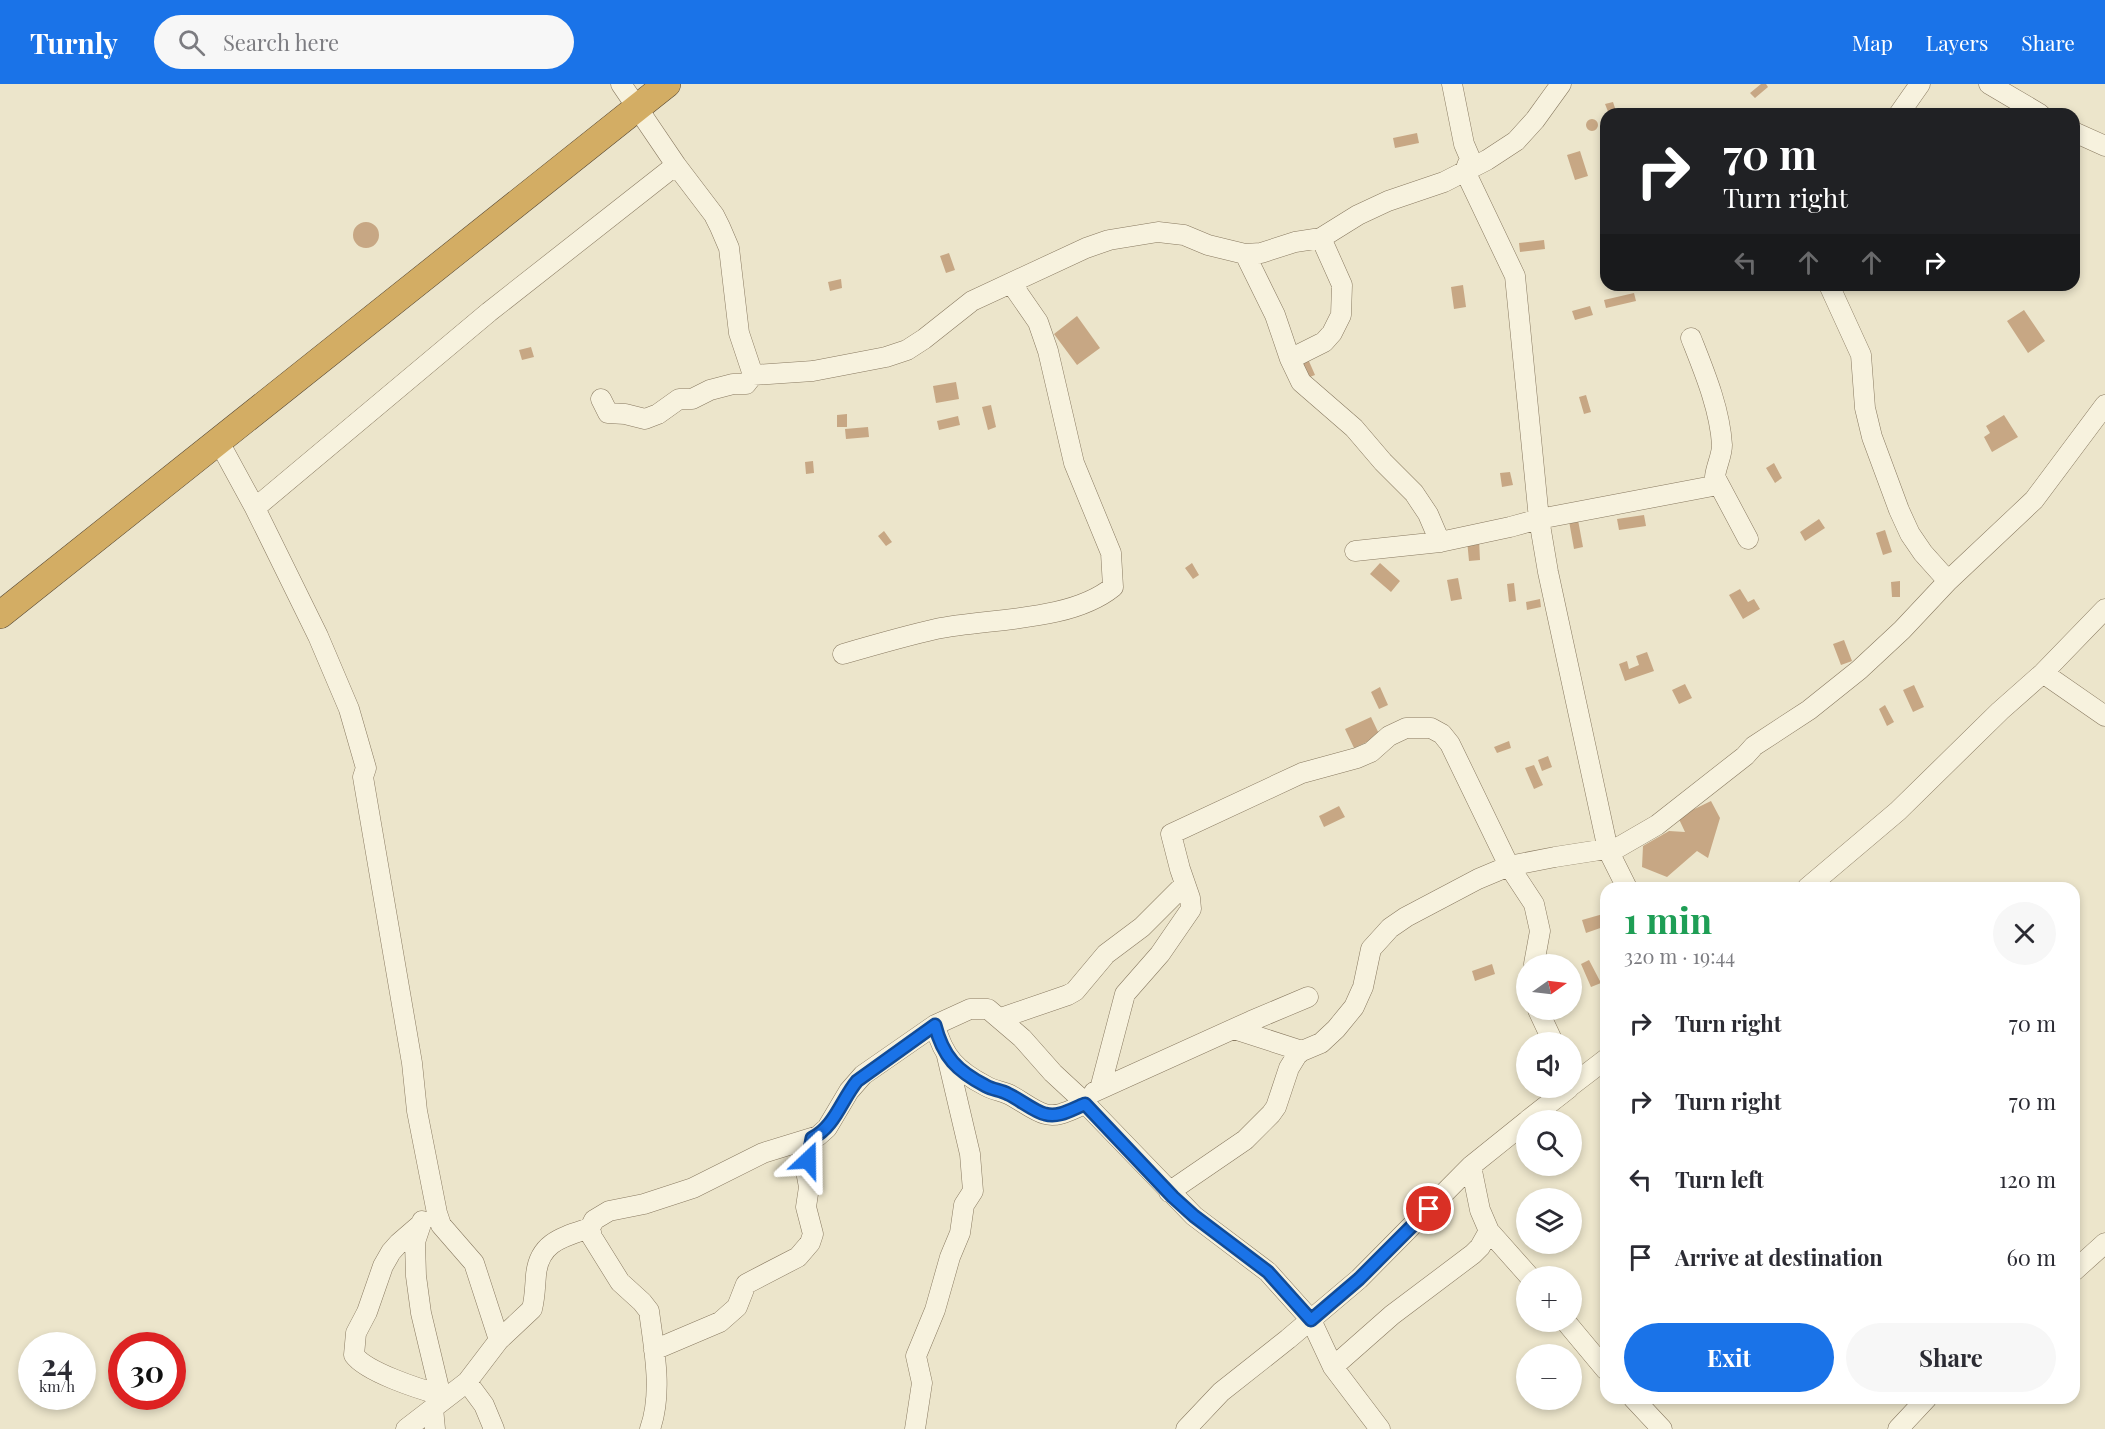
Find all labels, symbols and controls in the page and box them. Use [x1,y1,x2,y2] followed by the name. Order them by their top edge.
[154,15,574,69] search box
[30,24,118,61] text: Turnly
[175,26,208,59] icon: search
[223,27,339,57] text: Search here
[1852,28,1893,56] text: Map
[1926,28,1988,56] text: Layers
[2021,28,2075,56] text: Share
[1723,125,1817,181] text: 70 m
[1624,132,1702,210] icon: right
[1723,179,1848,215] text: Turn right
[1729,246,1762,279] icon: left
[1792,246,1825,279] icon: ahead
[1855,246,1888,279] icon: ahead
[1918,246,1951,279] icon: right
[1624,895,1712,943] text: 1 min
[1993,902,2056,965] button: close
[1624,942,1735,969] text: 320 m · 19:44
[1516,954,1582,1020] north arrow
[1516,954,1582,1410] map controls
[1624,1007,1657,1040] icon: right
[1675,1008,1781,1038] text: Turn right
[2009,1008,2056,1038] text: 70 m
[1516,1032,1582,1098] button: sound
[1624,1085,1657,1118] icon: right
[1675,1086,1781,1116] text: Turn right
[2009,1086,2056,1116] text: 70 m
[1516,1110,1582,1176] button: search
[776,1128,840,1192] position arrow
[1624,1163,1657,1196] icon: left
[1675,1164,1764,1194] text: Turn left
[1999,1164,2056,1194] text: 120 m
[1403,1183,1454,1234] pin
[1516,1188,1582,1254] button: layers
[1412,1192,1445,1225] icon: arrive
[1624,1241,1657,1274] icon: arrive
[1675,1242,1883,1272] text: Arrive at destination
[2006,1242,2056,1272] text: 60 m
[1516,1266,1582,1332] button: +
[1624,1323,1834,1392] button: Exit
[1846,1323,2056,1392] button: Share
[108,1332,186,1410] speed limit sign: 30
[41,1344,73,1384] text: 24
[1516,1344,1582,1410] button: −
[39,1376,75,1396] text: km/h

